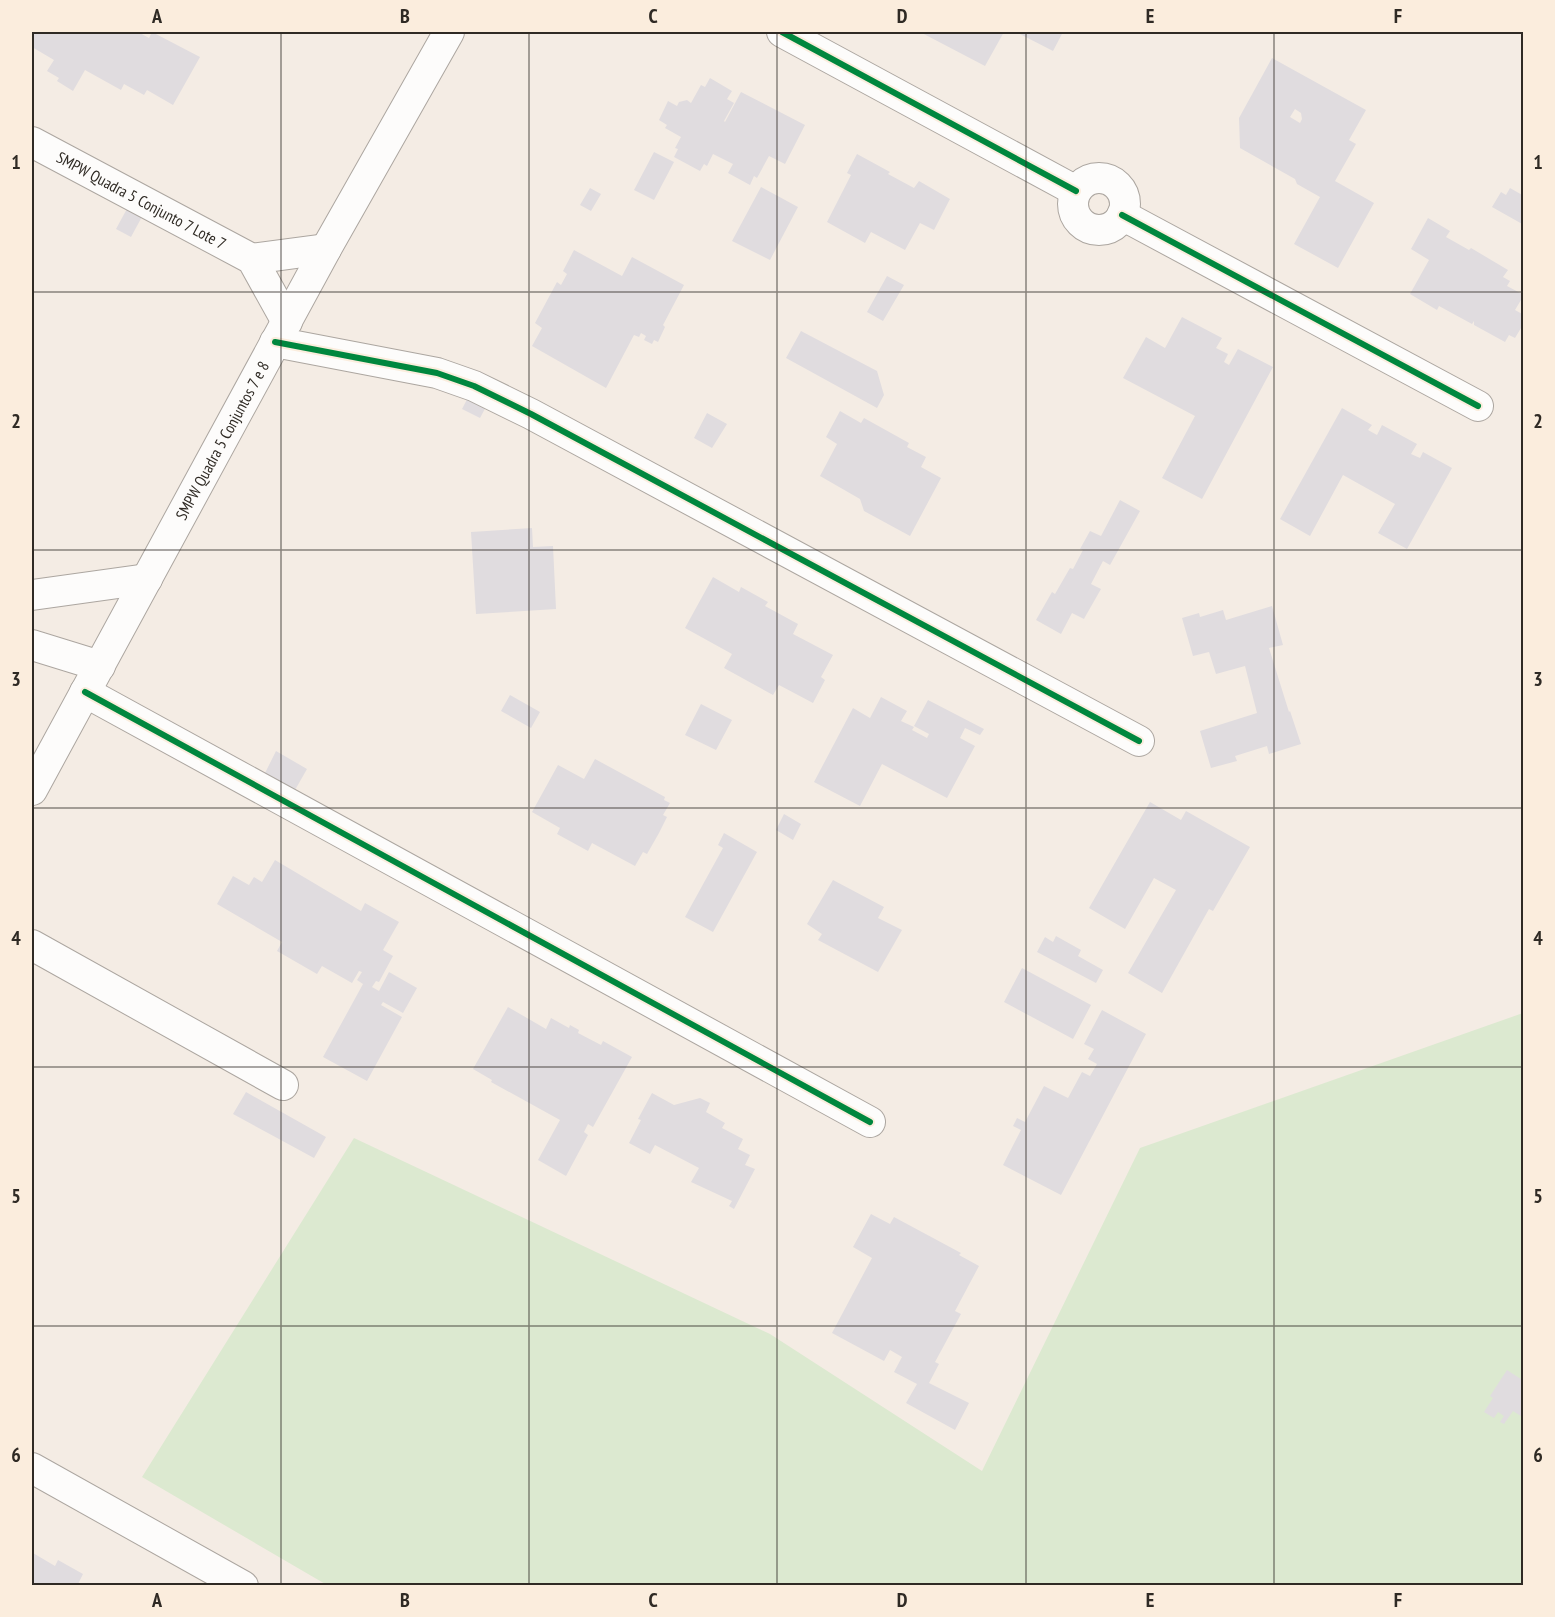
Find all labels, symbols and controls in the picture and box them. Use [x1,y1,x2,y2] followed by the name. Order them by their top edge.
[151,3,163,29] text: A
[400,3,410,29] text: B
[648,3,658,29] text: C
[897,3,908,29] text: D
[1146,3,1154,29] text: E
[1394,3,1402,29] text: F
[53,147,230,253] street label: SMPW Quadra 5 Conjunto 7 Lote 7
[11,149,21,175] text: 1
[1533,149,1543,175] text: 1
[171,358,273,523] street label: SMPW Quadra 5 Conjuntos 7 e 8
[11,408,21,434] text: 2
[1533,408,1543,434] text: 2
[11,666,21,692] text: 3
[1533,666,1543,692] text: 3
[11,925,21,951] text: 4
[1533,925,1543,951] text: 4
[11,1183,21,1209] text: 5
[1533,1183,1543,1209] text: 5
[11,1442,21,1468] text: 6
[1533,1442,1543,1468] text: 6
[151,1587,163,1613] text: A
[400,1587,410,1613] text: B
[648,1587,658,1613] text: C
[897,1587,908,1613] text: D
[1146,1587,1154,1613] text: E
[1394,1587,1402,1613] text: F

